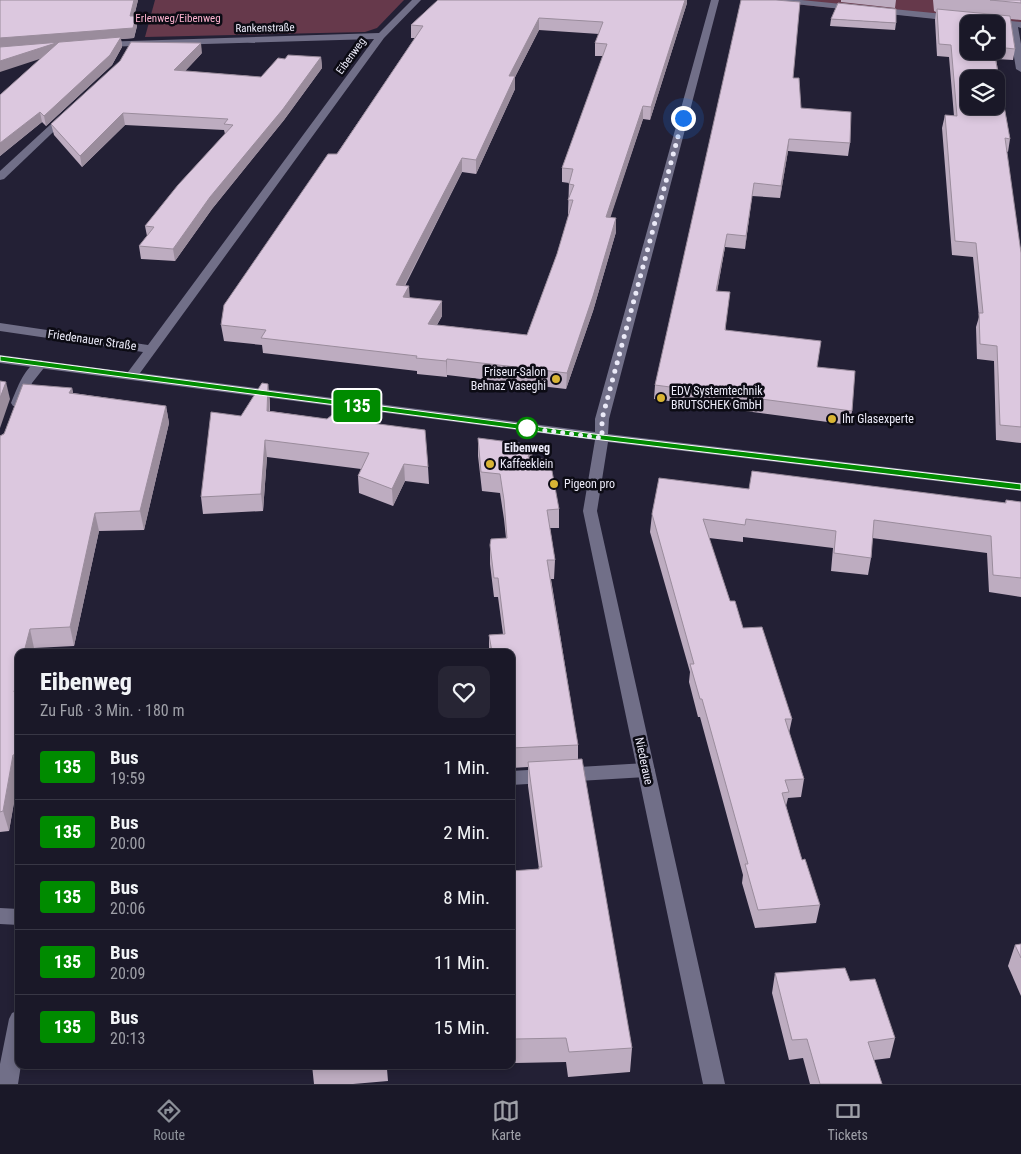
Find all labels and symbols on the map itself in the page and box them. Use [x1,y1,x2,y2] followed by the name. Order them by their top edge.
[135,12,221,25] park label: Erlenweg/Eibenweg
[235,21,295,35] street label: Rankenstraße
[334,35,368,77] street label: Eibenweg
[671,106,696,131] your location
[47,327,138,353] street label: Friedenauer Straße
[471,365,546,393] place label: Friseur-Salon Behnaz Vaseghi
[550,373,562,385] marker: Friseur-Salon Behnaz Vaseghi
[671,384,763,412] place label: EDV Systemtechnik BRUTSCHEK GmbH
[328,390,386,422] line badge: 135
[655,392,667,404] marker: EDV Systemtechnik BRUTSCHEK GmbH
[842,412,914,426] place label: Ihr Glasexperte
[826,413,838,425] marker: Ihr Glasexperte
[516,417,538,439] marker: Eibenweg
[504,441,550,455] place label: Eibenweg
[500,457,554,471] place label: Kaffeeklein
[484,458,496,470] marker: Kaffeeklein
[564,477,615,491] place label: Pigeon pro
[548,478,560,490] marker: Pigeon pro
[632,736,656,786] street label: Niederaue

